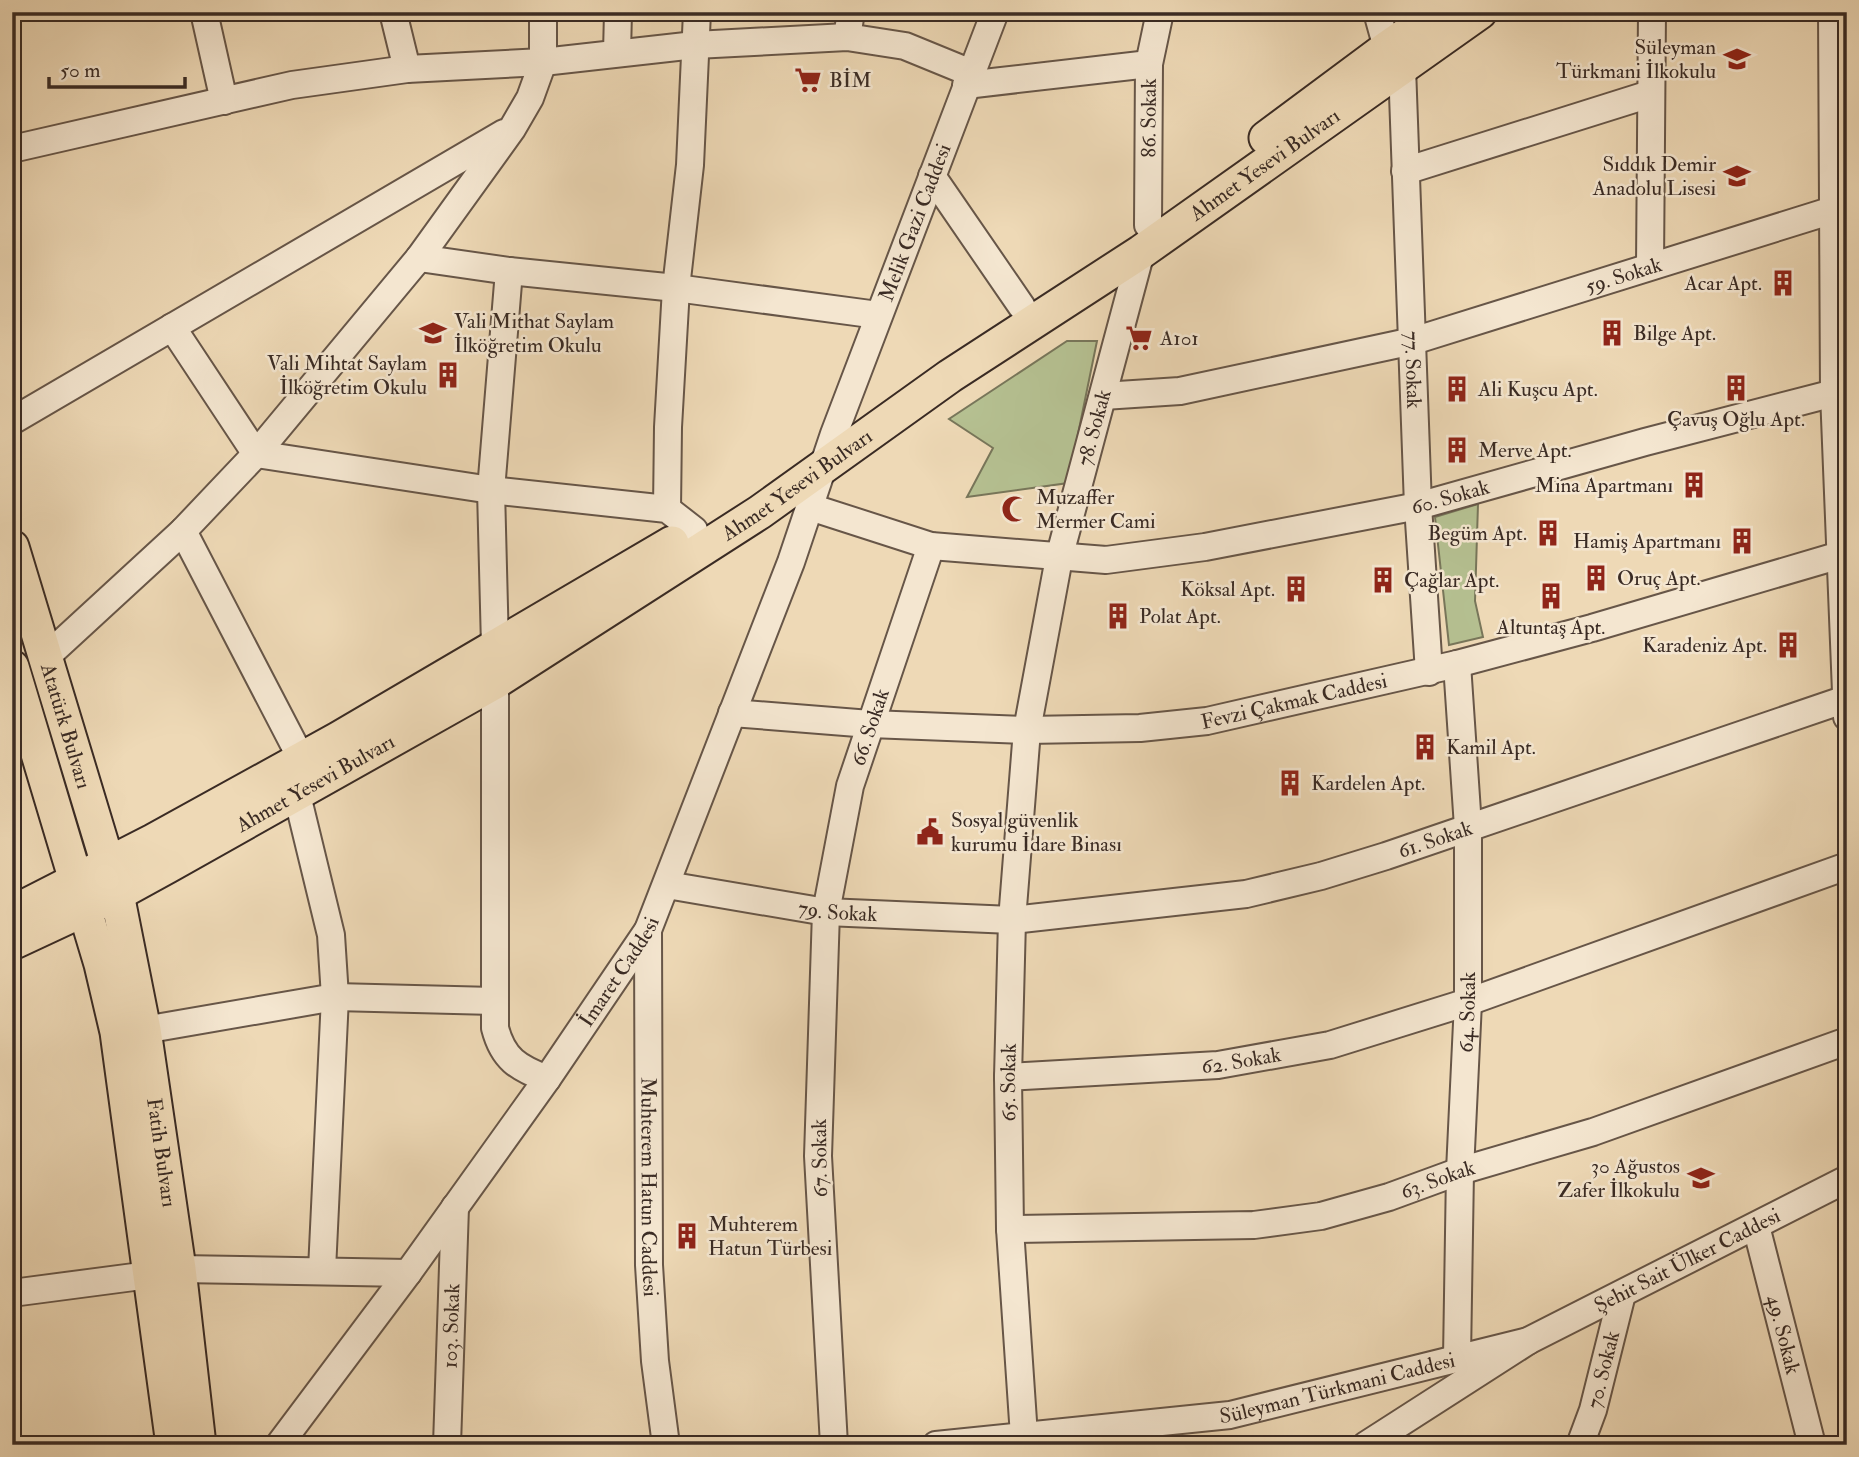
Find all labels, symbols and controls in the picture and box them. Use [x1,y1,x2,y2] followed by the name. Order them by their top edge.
[1556,34,1716,85] place label: Süleyman Türkmani İlkokulu
[1722,44,1752,74] school or university icon: Süleyman Türkmani İlkokulu
[49,46,186,90] scale bar
[60,57,101,84] text: 50 m
[793,65,823,95] supermarket icon: BİM
[829,67,872,94] place label: BİM
[1135,78,1162,158] street label: 86. Sokak
[1183,102,1345,227] street label: Ahmet Yesevi Bulvarı
[872,139,957,305] street label: Melik Gazi Caddesi
[1592,151,1716,202] place label: Sıddık Demir Anadolu Lisesi
[1722,161,1752,191] school or university icon: Sıddık Demir Anadolu Lisesi
[1582,251,1665,300] street label: 59. Sokak
[1768,268,1798,298] building icon: Acar Apt.
[1683,270,1762,297] place label: Acar Apt.
[454,308,614,359] place label: Vali Mithat Saylam İlköğretim Okulu
[418,318,448,348] school or university icon: Vali Mithat Saylam İlköğretim Okulu
[1597,318,1627,348] building icon: Bilge Apt.
[1633,320,1716,347] place label: Bilge Apt.
[1124,323,1154,353] supermarket icon: A101
[1159,325,1199,352] place label: A101
[1398,331,1428,409] street label: 77. Sokak
[267,350,427,401] place label: Vali Mihtat Saylam İlköğretim Okulu
[433,360,463,390] building icon: Vali Mihtat Saylam İlköğretim Okulu
[1721,373,1751,403] building icon: Çavuş Oğlu Apt.
[1442,374,1472,404] building icon: Ali Kuşcu Apt.
[1477,376,1598,403] place label: Ali Kuşcu Apt.
[1071,386,1117,469] street label: 78. Sokak
[1667,406,1805,433] place label: Çavuş Oğlu Apt.
[716,422,878,547] street label: Ahmet Yesevi Bulvarı
[1442,435,1472,465] building icon: Merve Apt.
[1478,437,1572,464] place label: Merve Apt.
[1679,470,1709,500] building icon: Mina Apartmanı
[1535,472,1673,499] place label: Mina Apartmanı
[1409,473,1493,520] street label: 60. Sokak
[1036,484,1156,535] place label: Muzaffer Mermer Cami
[1000,494,1030,524] mosque icon: Muzaffer Mermer Cami
[1533,518,1563,548] building icon: Begüm Apt.
[1428,520,1527,547] place label: Begüm Apt.
[1727,526,1757,556] building icon: Hamiş Apartmanı
[1573,528,1721,555] place label: Hamiş Apartmanı
[1581,563,1611,593] building icon: Oruç Apt.
[1368,565,1398,595] building icon: Çağlar Apt.
[1617,565,1701,592] place label: Oruç Apt.
[1404,567,1499,594] place label: Çağlar Apt.
[1281,574,1311,604] building icon: Köksal Apt.
[1180,576,1275,603] place label: Köksal Apt.
[1536,581,1566,611] building icon: Altuntaş Apt.
[1103,601,1133,631] building icon: Polat Apt.
[1139,603,1221,630] place label: Polat Apt.
[1496,614,1605,641] place label: Altuntaş Apt.
[1773,630,1803,660] building icon: Karadeniz Apt.
[1642,632,1767,659] place label: Karadeniz Apt.
[34,659,98,792] street label: Atatürk Bulvarı
[1198,667,1390,736] street label: Fevzi Çakmak Caddesi
[844,685,895,769] street label: 66. Sokak
[230,728,400,839] street label: Ahmet Yesevi Bulvarı
[1410,732,1440,762] building icon: Kamil Apt.
[1446,734,1536,761] place label: Kamil Apt.
[1275,768,1305,798] building icon: Kardelen Apt.
[1311,770,1425,797] place label: Kardelen Apt.
[951,807,1122,858] place label: Sosyal güvenlik kurumu İdare Binası
[1394,814,1476,864] street label: 61. Sokak
[915,817,945,847] public building icon: Sosyal güvenlik kurumu İdare Binası
[796,894,878,928] street label: 79. Sokak
[573,913,665,1032] street label: İmaret Caddesi
[1452,972,1482,1053] street label: 64. Sokak
[1201,1041,1283,1079] street label: 62. Sokak
[994,1043,1022,1122] street label: 65. Sokak
[635,1077,664,1298] street label: Muhterem Hatun Caddesi
[141,1096,183,1209] street label: Fatih Bulvarı
[806,1119,834,1197] street label: 67. Sokak
[1557,1153,1680,1204] place label: 30 Ağustos Zafer İlkokulu
[1397,1154,1478,1205] street label: 63. Sokak
[1686,1163,1716,1193] school or university icon: 30 Ağustos Zafer İlkokulu
[1590,1202,1785,1319] street label: Şehit Sait Ülker Caddesi
[708,1211,833,1262] place label: Muhterem Hatun Türbesi
[672,1221,702,1251] building icon: Muhterem Hatun Türbesi
[436,1283,466,1369] street label: 103. Sokak
[1761,1292,1807,1377] street label: 49. Sokak
[1580,1328,1626,1411] street label: 70. Sokak
[1218,1346,1458,1429] street label: Süleyman Türkmani Caddesi

